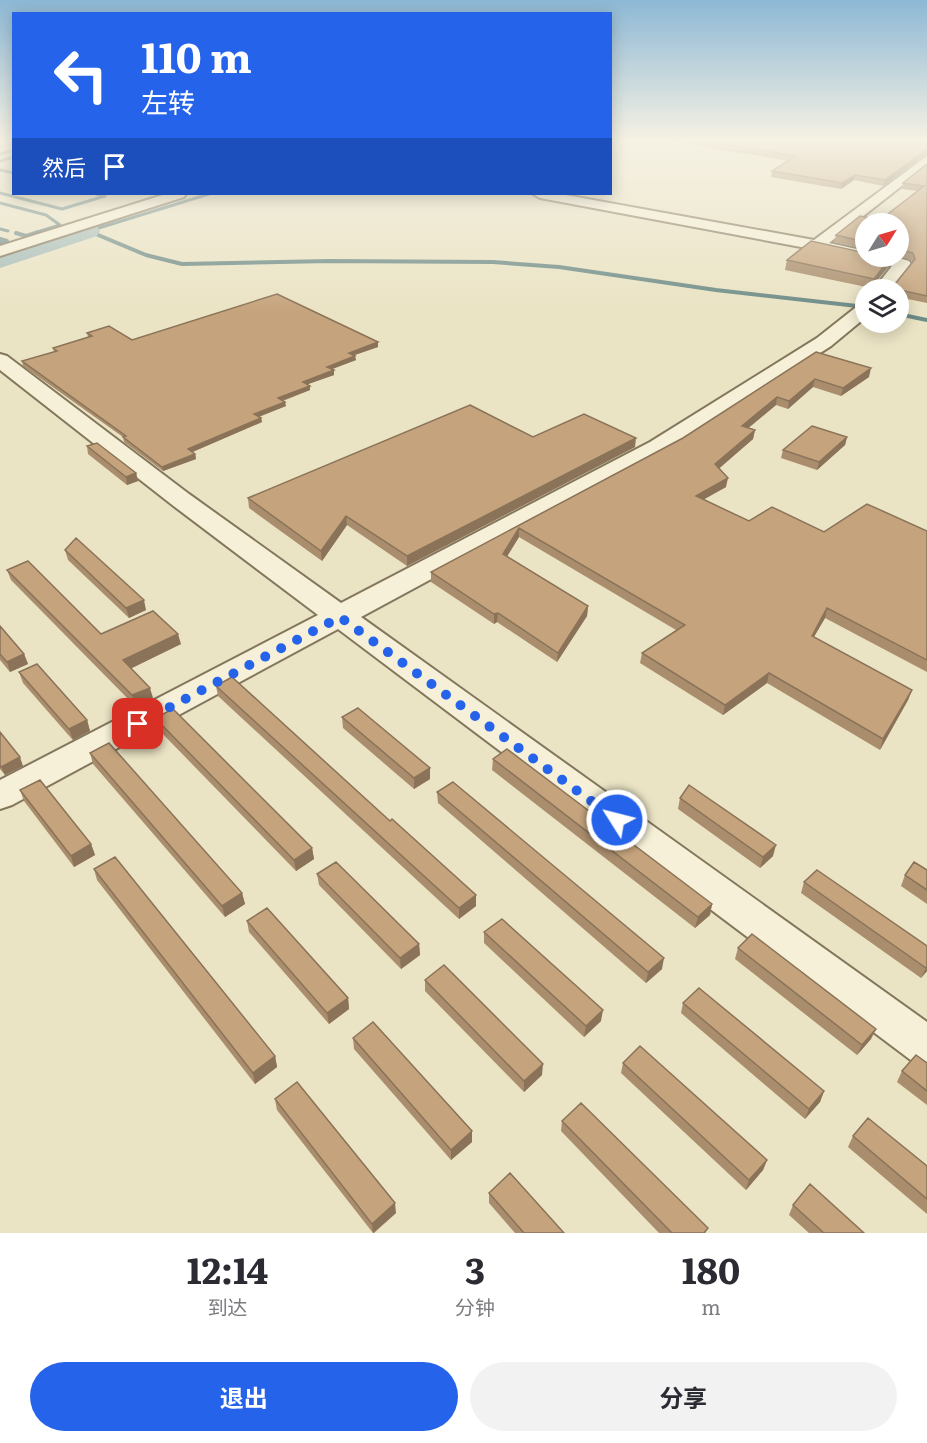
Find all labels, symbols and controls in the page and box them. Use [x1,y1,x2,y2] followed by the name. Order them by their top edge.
[141,24,252,86] text: 110 m
[42,36,120,114] icon: left
[141,81,195,121] text: 左转
[42,150,86,183] text: 然后
[98,150,131,183] icon: arrive
[855,213,909,267] north arrow
[855,213,909,333] map controls
[855,279,909,333] button: layers
[112,698,163,749] pin
[121,707,154,740] icon: arrive
[585,788,649,852] position arrow
[187,1242,268,1295] text: 12:14
[465,1242,485,1295] text: 3
[682,1242,740,1295] text: 180
[208,1291,248,1321] text: 到达
[455,1291,495,1321] text: 分钟
[701,1291,721,1321] text: m
[30,1362,458,1431] button: 退出
[470,1362,897,1431] button: 分享

